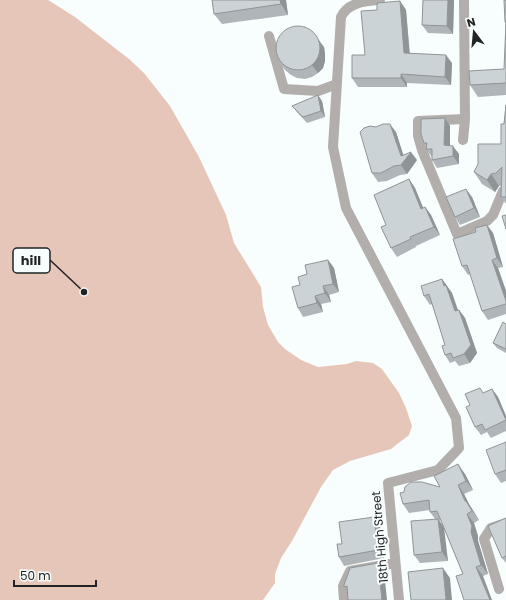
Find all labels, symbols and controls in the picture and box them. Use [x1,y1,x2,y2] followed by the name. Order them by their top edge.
[454,12,494,52] north arrow
[465,14,477,31] text: N
[13,248,50,273] callout: hill
[21,251,41,270] text: hill
[367,490,392,584] street label: 18th High Street
[14,562,96,588] scale bar
[20,567,51,584] text: 50 m

